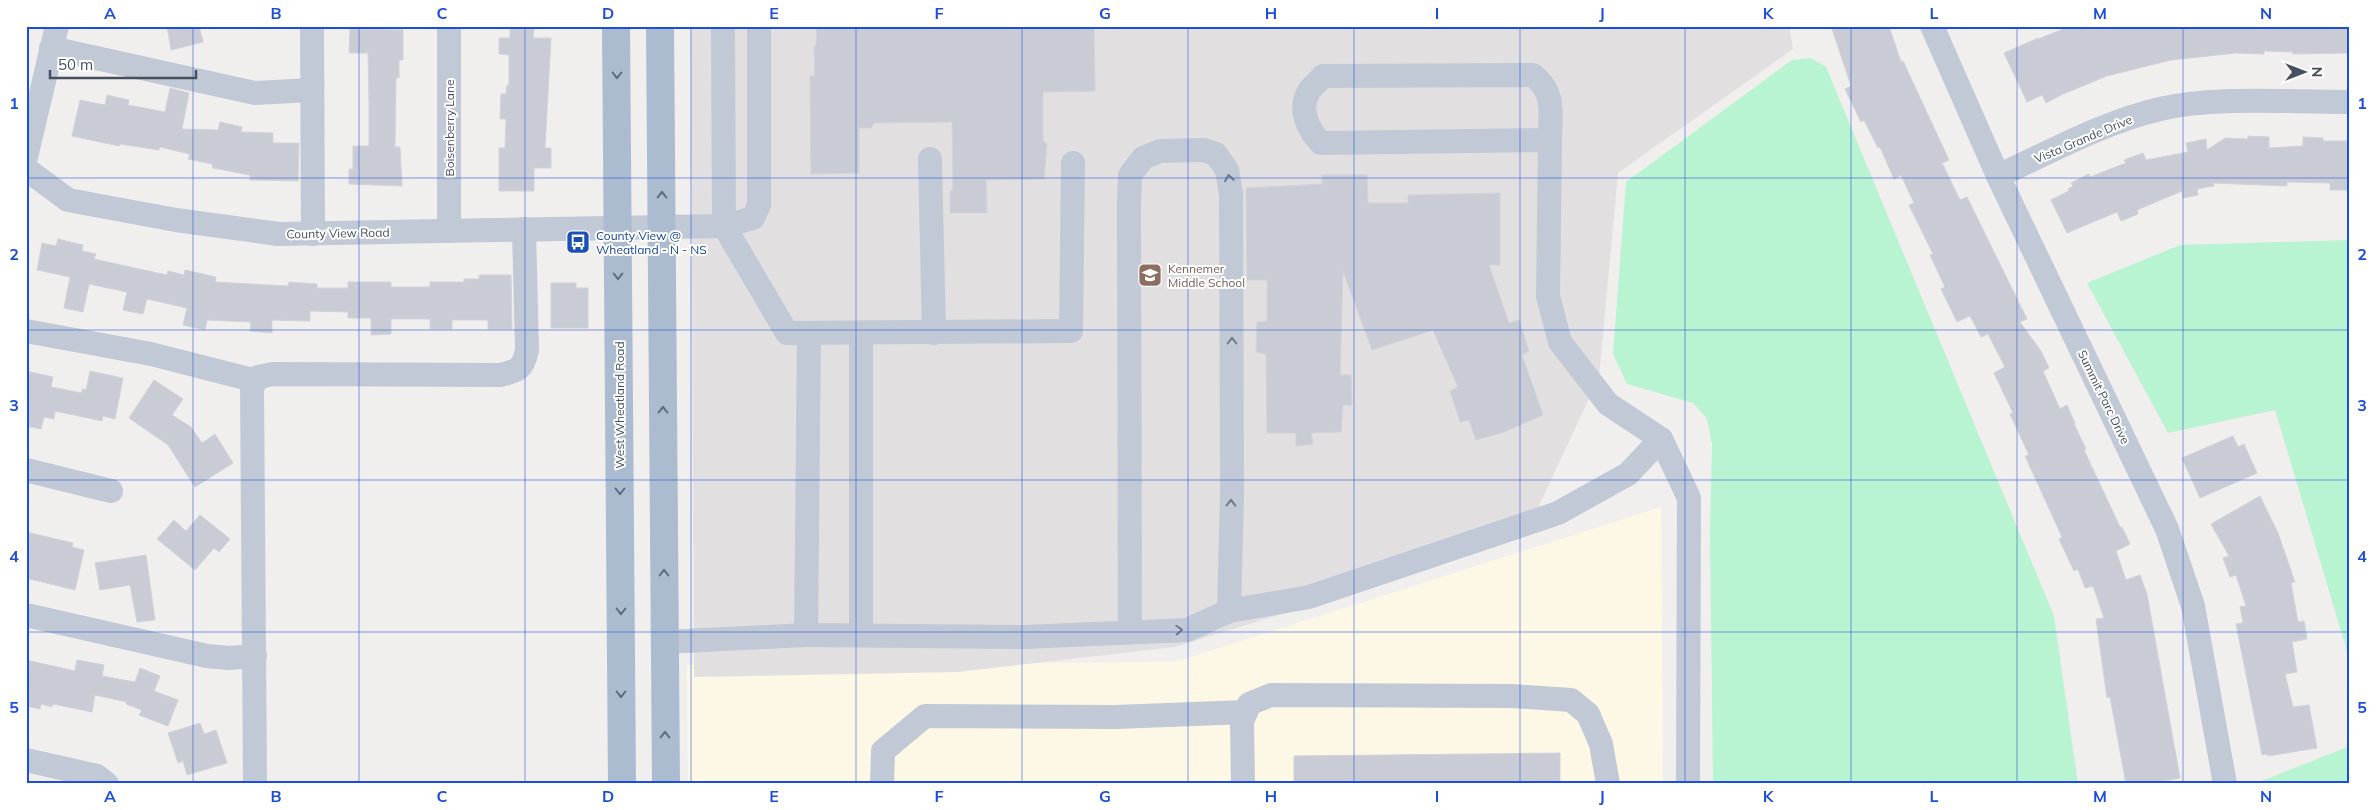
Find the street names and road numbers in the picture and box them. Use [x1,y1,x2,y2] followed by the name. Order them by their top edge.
[442,80,457,177] street label: Boisenberry Lane
[2032,112,2134,166] street label: Vista Grande Drive
[286,225,390,241] street label: County View Road
[612,341,627,469] street label: West Wheatland Road
[2075,348,2133,446] street label: Summit Parc Drive

